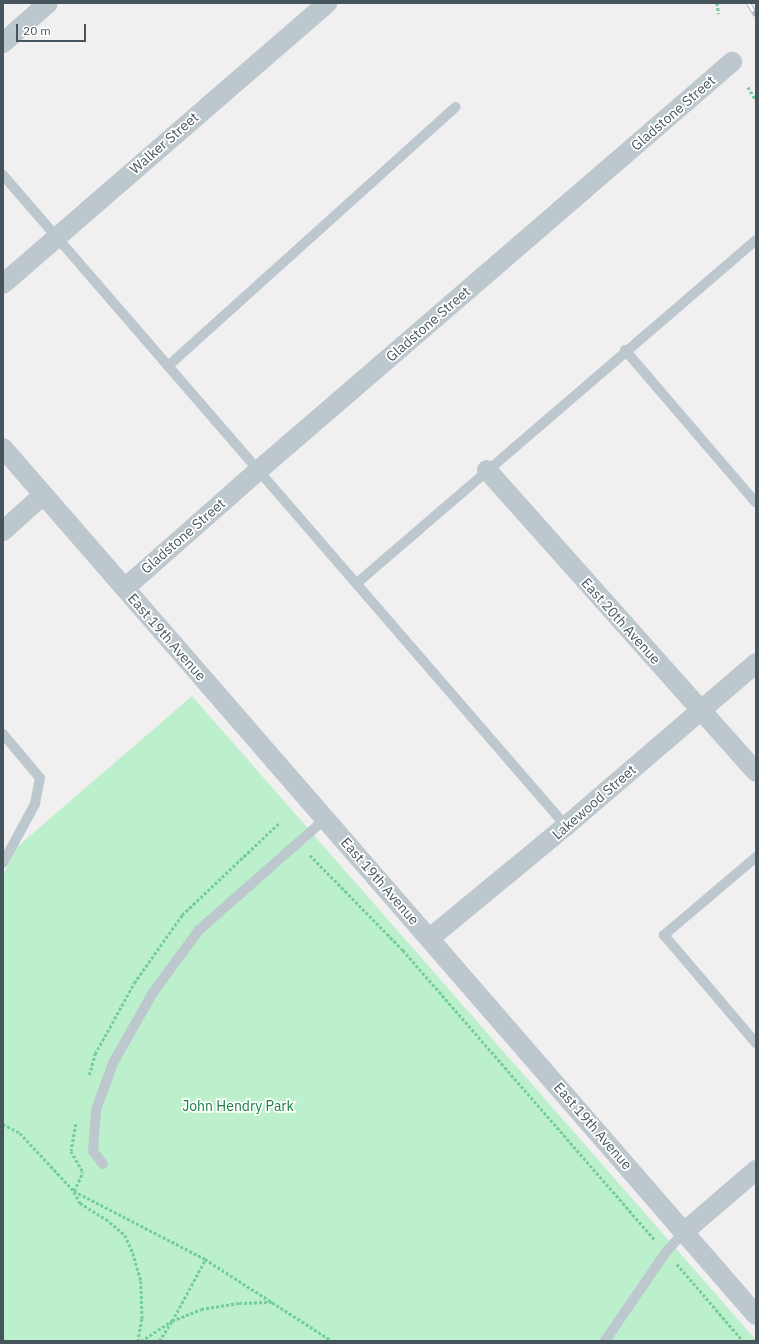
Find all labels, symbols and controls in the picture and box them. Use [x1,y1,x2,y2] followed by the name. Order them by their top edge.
[18,16,88,42] scale bar
[23,23,51,38] text: 20 m
[628,72,718,154] street label: Gladstone Street
[126,109,202,177] street label: Walker Street
[383,283,473,365] street label: Gladstone Street
[138,495,228,577] street label: Gladstone Street
[578,574,664,668] street label: East 20th Avenue
[124,590,210,684] street label: East 19th Avenue
[549,761,639,843] street label: Lakewood Street
[337,834,423,928] street label: East 19th Avenue
[550,1079,636,1173] street label: East 19th Avenue
[182,1098,294,1114] park label: John Hendry Park

